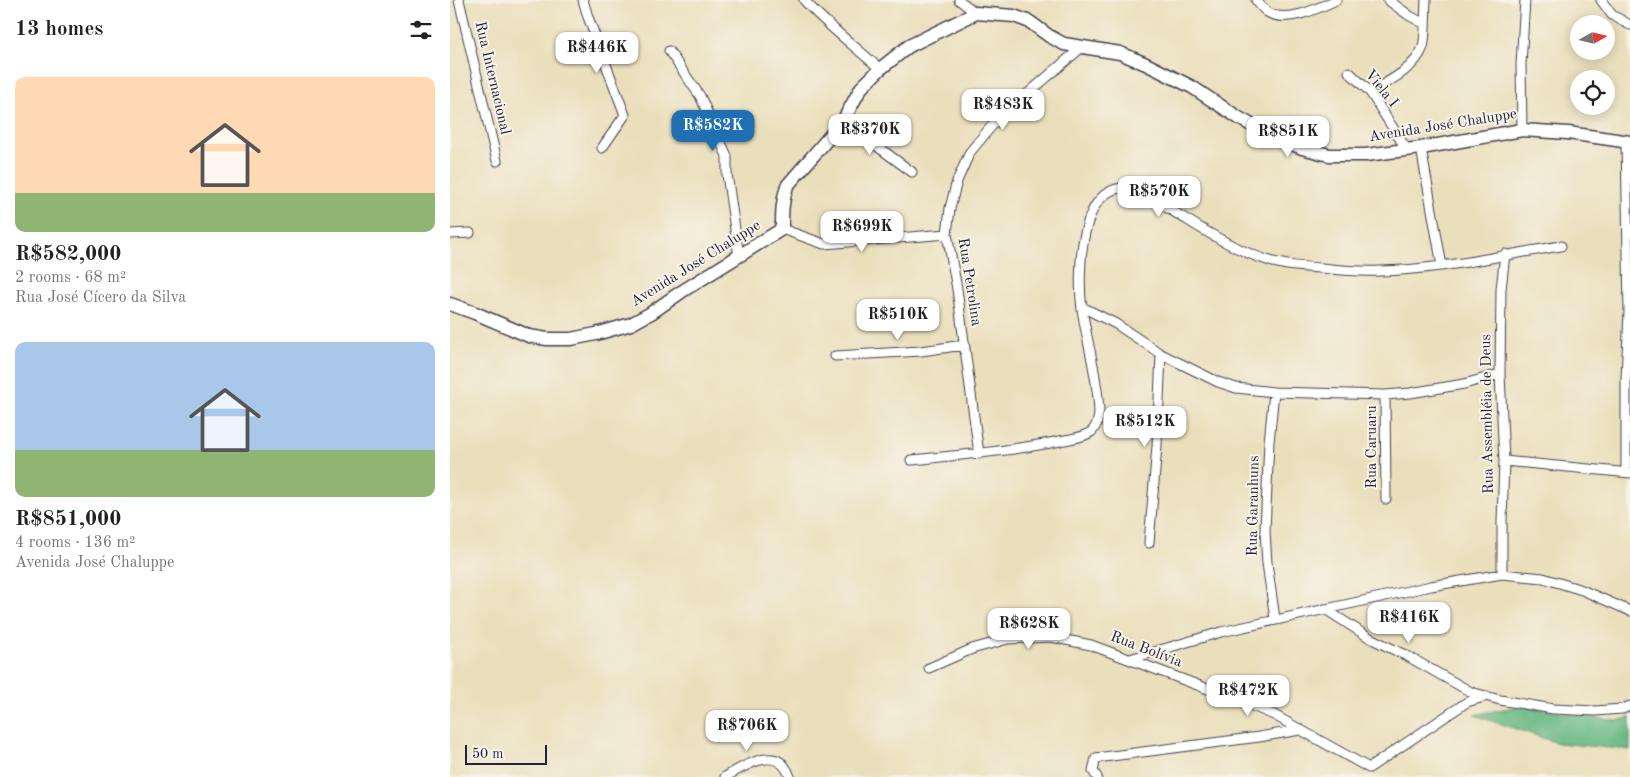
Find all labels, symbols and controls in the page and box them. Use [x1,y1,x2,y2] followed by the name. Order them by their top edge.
[1570,15,1615,60] north arrow
[1570,15,1615,115] map controls
[407,16,435,44] icon: filters
[15,19,103,40] text: 13 homes
[472,20,512,136] street label: Rua Internacional
[556,32,638,74] pin: R$446K
[566,40,628,56] text: R$446K
[1361,67,1401,111] street label: Viela I
[1570,70,1615,115] button: locate
[962,88,1044,131] pin: R$483K
[972,97,1034,113] text: R$483K
[1368,107,1518,145] street label: Avenida José Chaluppe
[180,110,270,200] icon: home
[672,110,754,152] pin: R$582K
[829,114,911,156] pin: R$370K
[1247,116,1329,158] pin: R$851K
[682,118,744,134] text: R$582K
[839,122,901,138] text: R$370K
[1257,124,1319,140] text: R$851K
[1118,176,1200,218] pin: R$570K
[1128,184,1190,200] text: R$570K
[821,210,903,253] pin: R$699K
[629,218,763,310] street label: Avenida José Chaluppe
[831,219,893,235] text: R$699K
[955,237,983,328] street label: Rua Petrolina
[15,244,121,265] text: R$582,000
[15,270,126,286] text: 2 rooms · 68 m²
[15,290,186,306] text: Rua José Cícero da Silva
[857,298,939,341] pin: R$510K
[867,307,929,323] text: R$510K
[1479,334,1497,494] street label: Rua Assembléia de Deus
[180,375,270,465] icon: home
[1365,405,1380,489] street label: Rua Caruaru
[1104,406,1186,448] pin: R$512K
[1114,414,1176,430] text: R$512K
[1246,455,1262,557] street label: Rua Garanhuns
[15,509,121,530] text: R$851,000
[15,535,135,551] text: 4 rooms · 136 m²
[15,555,174,571] text: Avenida José Chaluppe
[1368,602,1450,644] pin: R$416K
[988,608,1070,650] pin: R$628K
[1378,610,1440,626] text: R$416K
[998,616,1060,632] text: R$628K
[1108,629,1185,671] street label: Rua Bolívia
[1207,674,1289,717] pin: R$472K
[1217,683,1279,699] text: R$472K
[706,710,788,752] pin: R$706K
[716,718,778,734] text: R$706K
[465,742,548,765] scale bar
[472,747,503,761] text: 50 m

